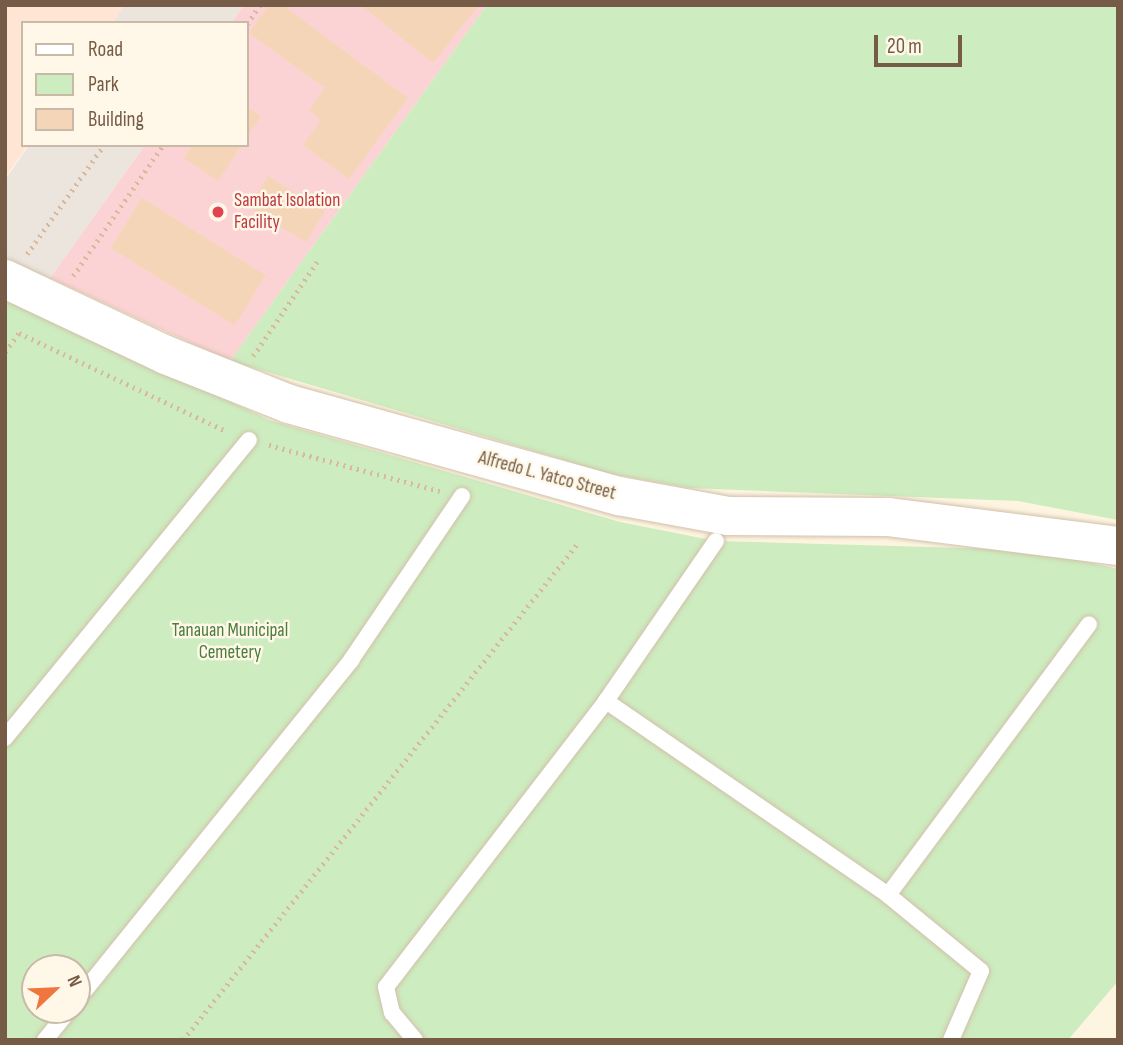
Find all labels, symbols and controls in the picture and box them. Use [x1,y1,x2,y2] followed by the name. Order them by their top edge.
[21,21,248,147] legend
[878,21,965,65] scale bar
[887,34,922,59] text: 20 m
[88,37,123,62] text: Road
[88,72,119,97] text: Park
[88,107,144,132] text: Building
[234,190,340,234] place label: Sambat Isolation Facility
[208,202,228,222] marker: Sambat Isolation Facility
[476,447,618,505] street label: Alfredo L. Yatco Street
[172,620,288,664] park label: Tanauan Municipal Cemetery
[21,954,91,1024] north arrow
[61,972,87,991] text: N

